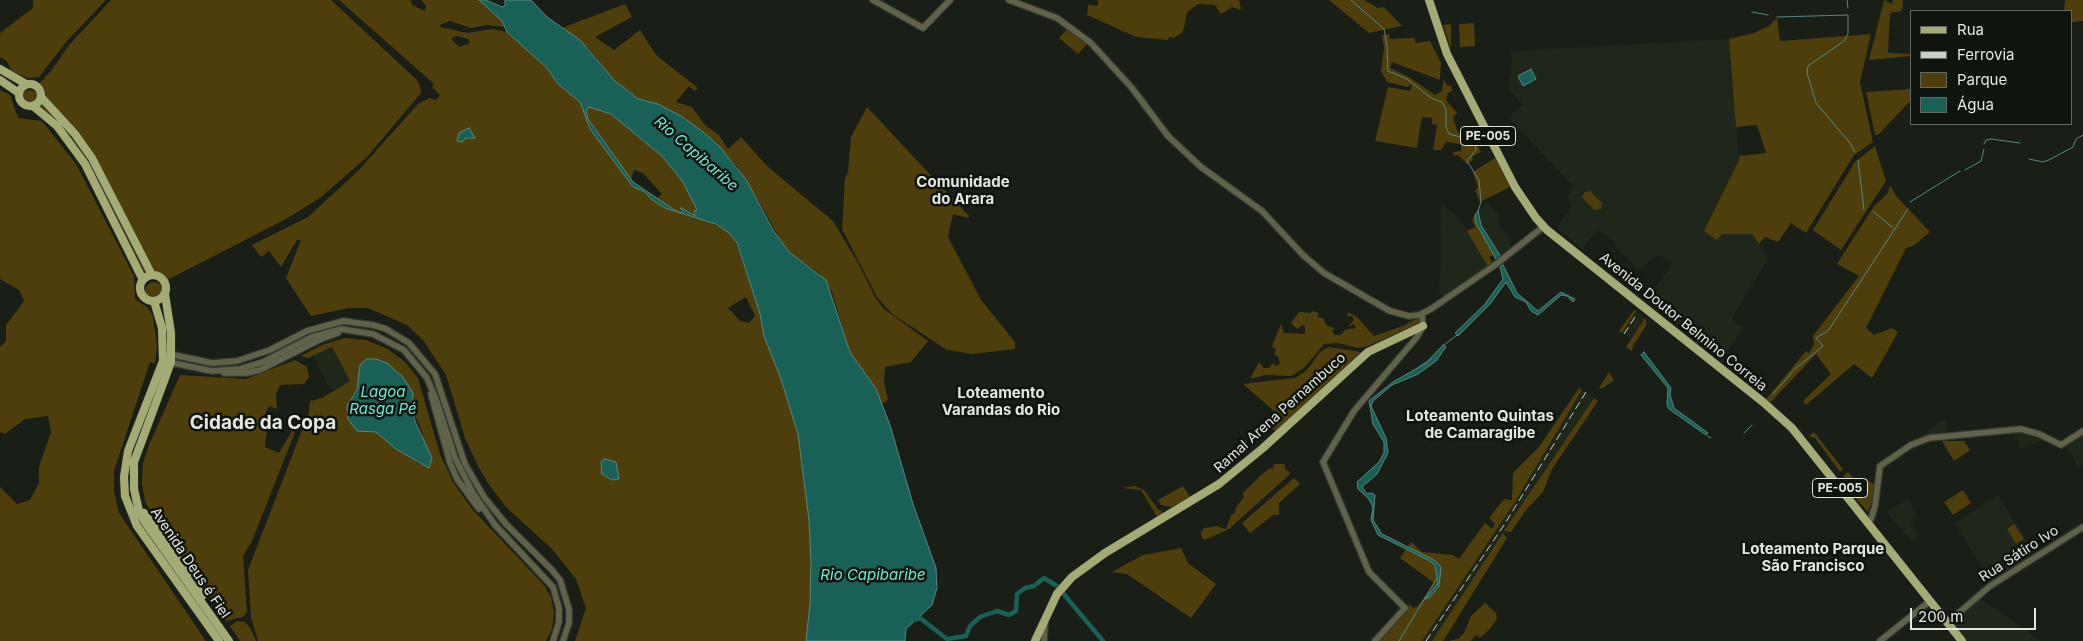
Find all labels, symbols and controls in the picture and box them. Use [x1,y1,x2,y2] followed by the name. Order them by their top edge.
[1910,10,2073,125] legend
[1957,20,1984,39] text: Rua
[1957,45,2014,64] text: Ferrovia
[1957,70,2007,89] text: Parque
[1957,95,1994,114] text: Água
[650,113,742,195] water label: Rio Capibaribe
[1460,126,1516,146] road number: PE-005
[916,173,1010,208] district label: Comunidade do Arara
[1596,249,1770,395] street label: Avenida Doutor Belmino Correia
[1211,349,1349,477] street label: Ramal Arena Pernambuco
[349,383,417,418] water label: Lagoa Rasga Pé
[942,384,1060,419] district label: Loteamento Varandas do Rio
[1406,407,1554,442] district label: Loteamento Quintas de Camaragibe
[190,412,336,434] district label: Cidade da Copa
[1812,478,1868,498] road number: PE-005
[147,505,233,621] street label: Avenida Deus é Fiel
[1976,522,2062,586] street label: Rua Sátiro Ivo
[1742,540,1884,575] district label: Loteamento Parque São Francisco
[820,566,926,584] water label: Rio Capibaribe
[1913,598,2039,630] scale bar
[1918,607,1963,626] text: 200 m

